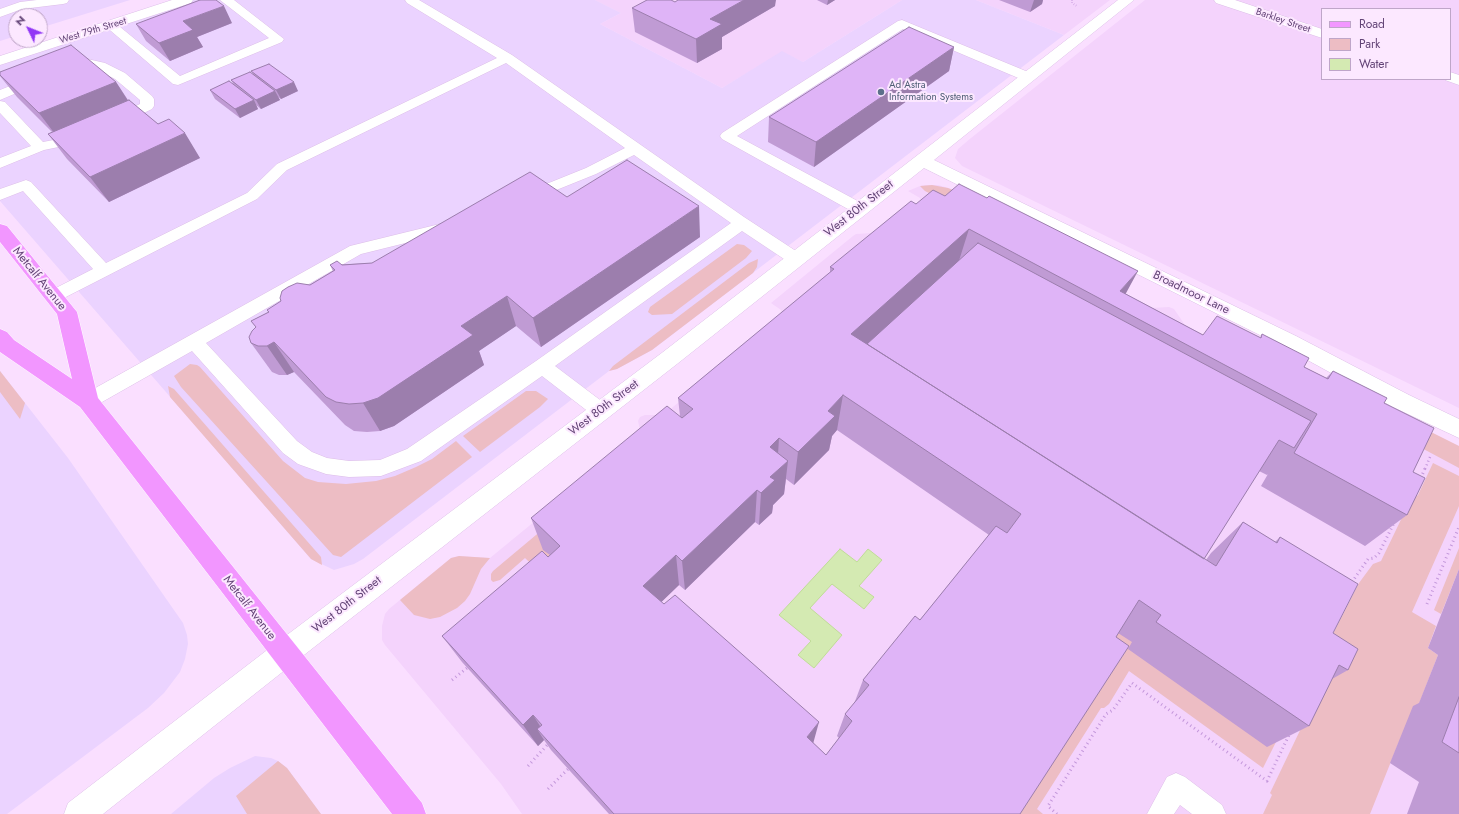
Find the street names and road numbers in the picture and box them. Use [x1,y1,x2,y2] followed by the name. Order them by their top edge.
[1254,6,1312,36] street label: Barkley Street
[58,15,128,47] street label: West 79th Street
[822,178,896,240] street label: West 80th Street
[9,244,69,314] street label: Metcalf Avenue
[1150,268,1232,318] street label: Broadmoor Lane
[566,377,642,439] street label: West 80th Street
[219,573,279,643] street label: Metcalf Avenue
[310,574,384,636] street label: West 80th Street

